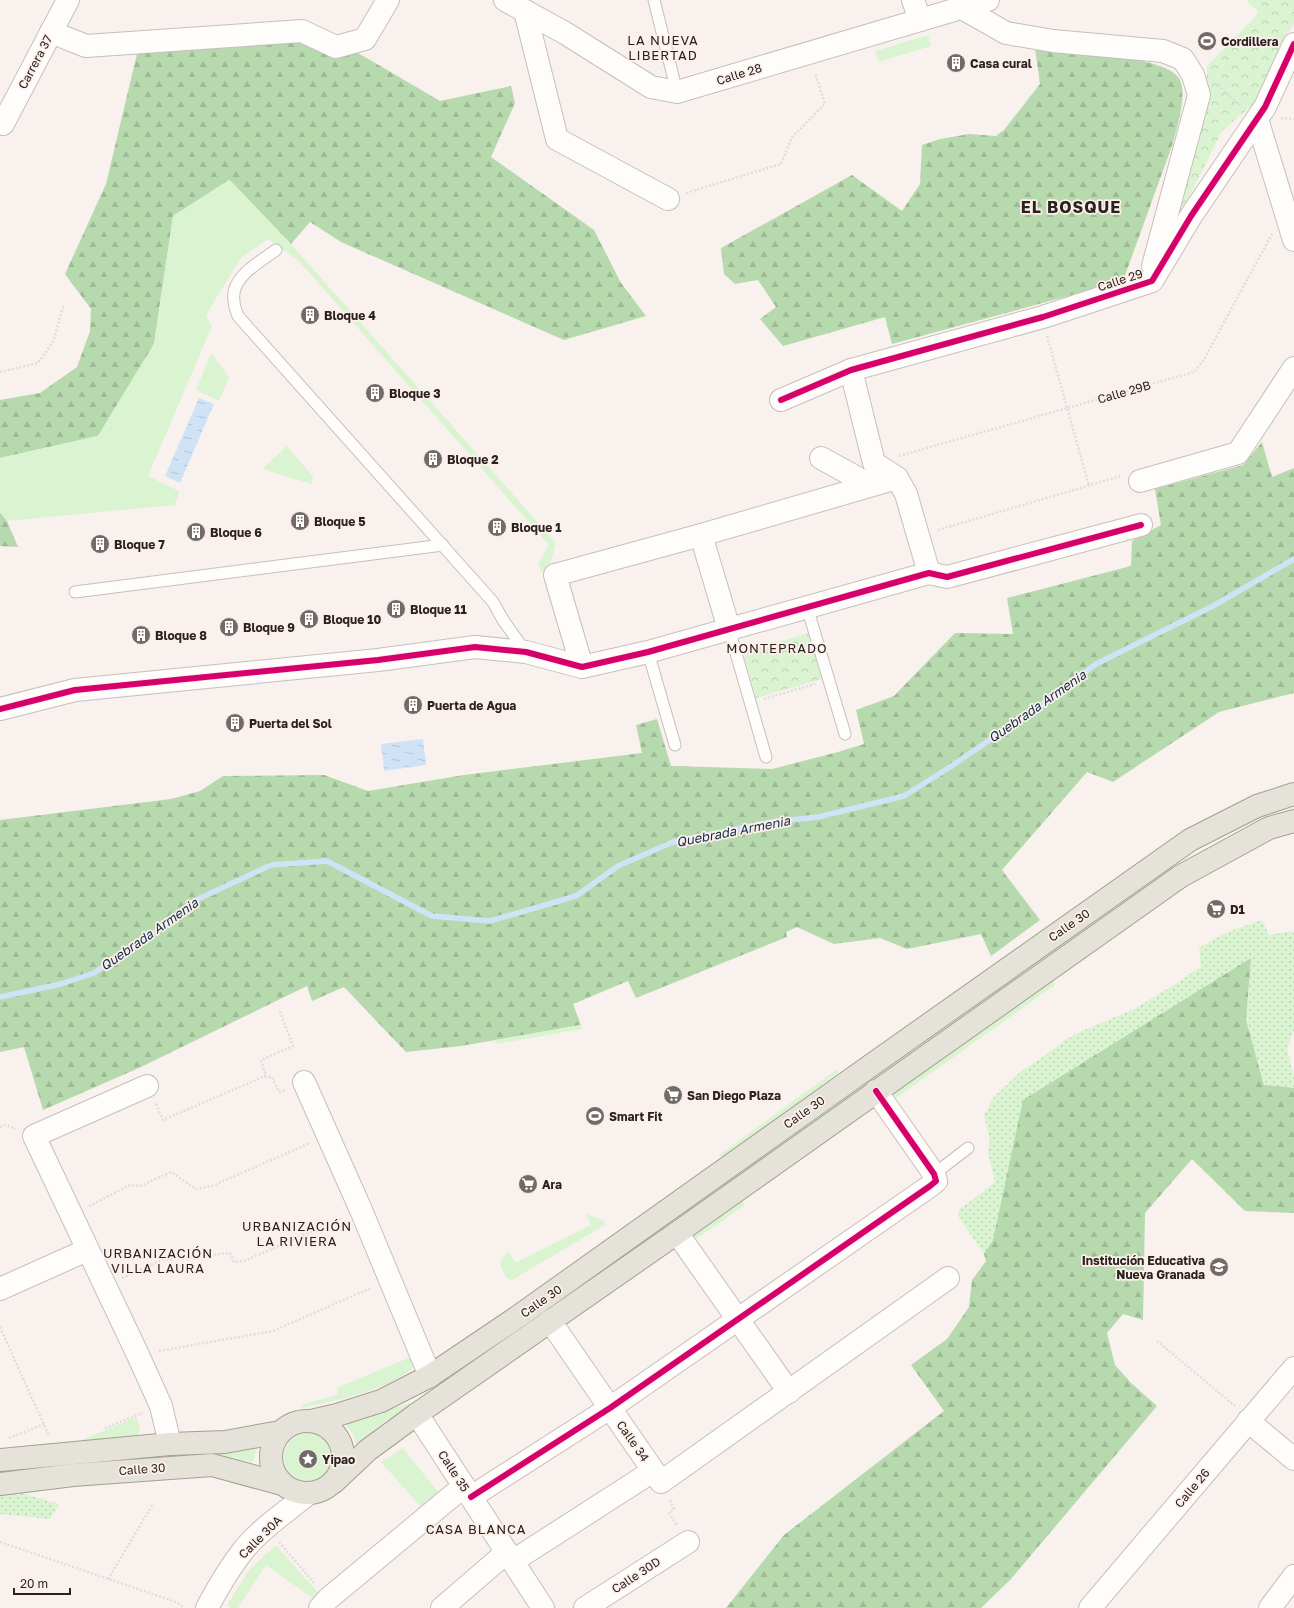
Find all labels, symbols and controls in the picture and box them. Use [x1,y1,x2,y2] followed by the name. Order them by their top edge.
[1196,30,1218,52] sports icon: Cordillera
[15,32,55,92] street label: Carrera 37
[627,32,699,63] district label: LA NUEVA LIBERTAD
[1221,34,1278,49] place label: Cordillera
[945,52,967,74] building icon: Casa cural
[970,56,1032,71] place label: Casa cural
[714,60,764,88] street label: Calle 28
[1021,197,1121,217] district label: EL BOSQUE
[1095,266,1145,294] street label: Calle 29
[299,304,321,326] building icon: Bloque 4
[324,308,376,323] place label: Bloque 4
[1096,377,1152,407] street label: Calle 29B
[364,382,386,404] building icon: Bloque 3
[389,386,441,401] place label: Bloque 3
[422,448,444,470] building icon: Bloque 2
[447,452,499,467] place label: Bloque 2
[289,510,311,532] building icon: Bloque 5
[314,514,366,529] place label: Bloque 5
[486,516,508,538] building icon: Bloque 1
[511,520,561,535] place label: Bloque 1
[185,521,207,543] building icon: Bloque 6
[210,525,262,540] place label: Bloque 6
[89,533,111,555] building icon: Bloque 7
[114,537,165,552] place label: Bloque 7
[385,598,407,620] building icon: Bloque 11
[410,602,467,617] place label: Bloque 11
[298,608,320,630] building icon: Bloque 10
[323,612,381,627] place label: Bloque 10
[218,616,240,638] building icon: Bloque 9
[243,620,295,635] place label: Bloque 9
[130,624,152,646] building icon: Bloque 8
[155,628,207,643] place label: Bloque 8
[726,640,828,656] district label: MONTEPRADO
[985,666,1089,746] water label: Quebrada Armenia
[402,694,424,716] building icon: Puerta de Agua
[427,698,516,713] place label: Puerta de Agua
[224,712,246,734] building icon: Puerta del Sol
[249,716,332,731] place label: Puerta del Sol
[675,812,792,850] water label: Quebrada Armenia
[97,894,201,974] water label: Quebrada Armenia
[1205,898,1227,920] supermarket icon: D1
[1230,902,1245,917] place label: D1
[1045,905,1093,945] street label: Calle 30
[662,1084,684,1106] supermarket icon: San Diego Plaza
[687,1088,781,1103] place label: San Diego Plaza
[780,1092,828,1132] street label: Calle 30
[584,1105,606,1127] sports icon: Smart Fit
[609,1109,663,1124] place label: Smart Fit
[517,1173,539,1195] supermarket icon: Ara
[542,1177,562,1192] place label: Ara
[242,1218,352,1249] district label: URBANIZACIÓN LA RIVIERA
[103,1245,213,1276] district label: URBANIZACIÓN VILLA LAURA
[1082,1253,1205,1282] place label: Institución Educativa Nueva Granada
[1208,1256,1230,1278] school or university icon: Institución Educativa Nueva Granada
[517,1281,565,1321] street label: Calle 30
[613,1418,653,1464] street label: Calle 34
[435,1447,473,1495] street label: Calle 35
[297,1448,319,1470] place icon: Yipao
[322,1452,355,1467] place label: Yipao
[118,1460,166,1478] street label: Calle 30
[1171,1465,1213,1511] street label: Calle 26
[235,1512,285,1562] street label: Calle 30A
[426,1521,526,1537] district label: CASA BLANCA
[609,1554,663,1596] street label: Calle 30D
[14,1570,70,1596] scale bar
[20,1576,48,1591] text: 20 m

